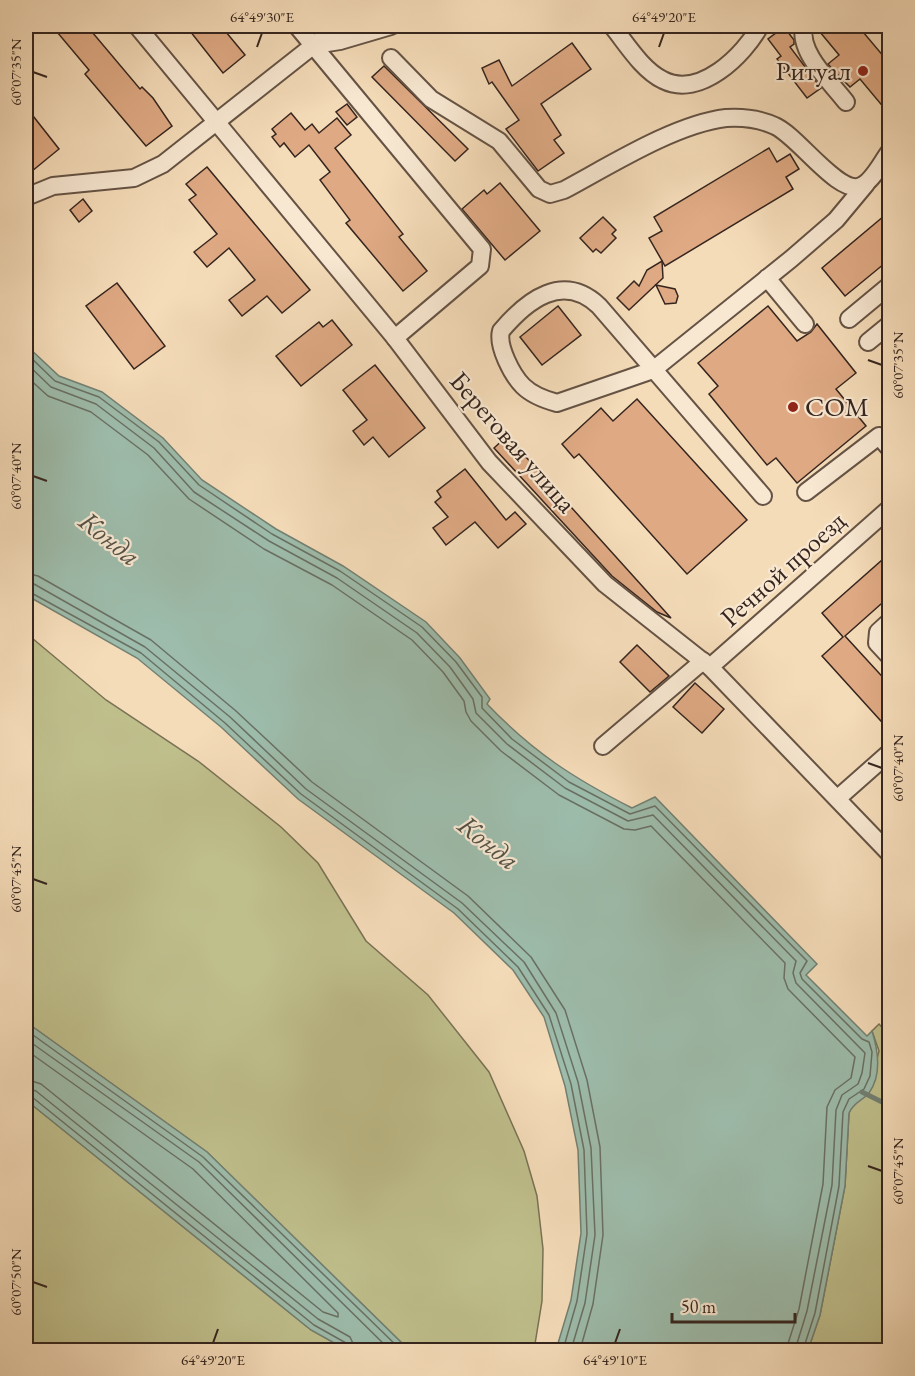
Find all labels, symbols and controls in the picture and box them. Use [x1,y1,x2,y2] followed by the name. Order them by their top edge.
[230,7,295,26] text: 64°49'30"E
[632,7,697,26] text: 64°49'20"E
[6,38,25,106] text: 60°07'35"N
[776,53,851,88] place label: Ритуал
[856,64,870,78] marker: Ритуал
[888,331,907,399] text: 60°07'35"N
[442,364,585,520] street label: Береговая улица
[805,389,869,424] place label: СОМ
[786,400,800,414] marker: СОМ
[6,442,25,510] text: 60°07'40"N
[71,502,148,574] water label: Конда
[713,503,853,634] street label: Речной проезд
[888,734,907,802] text: 60°07'40"N
[450,806,527,878] water label: Конда
[6,845,25,913] text: 60°07'45"N
[888,1137,907,1205] text: 60°07'45"N
[6,1248,25,1316] text: 60°07'50"N
[672,1286,795,1324] scale bar
[681,1295,716,1318] text: 50 m
[181,1350,246,1369] text: 64°49'20"E
[583,1350,648,1369] text: 64°49'10"E

